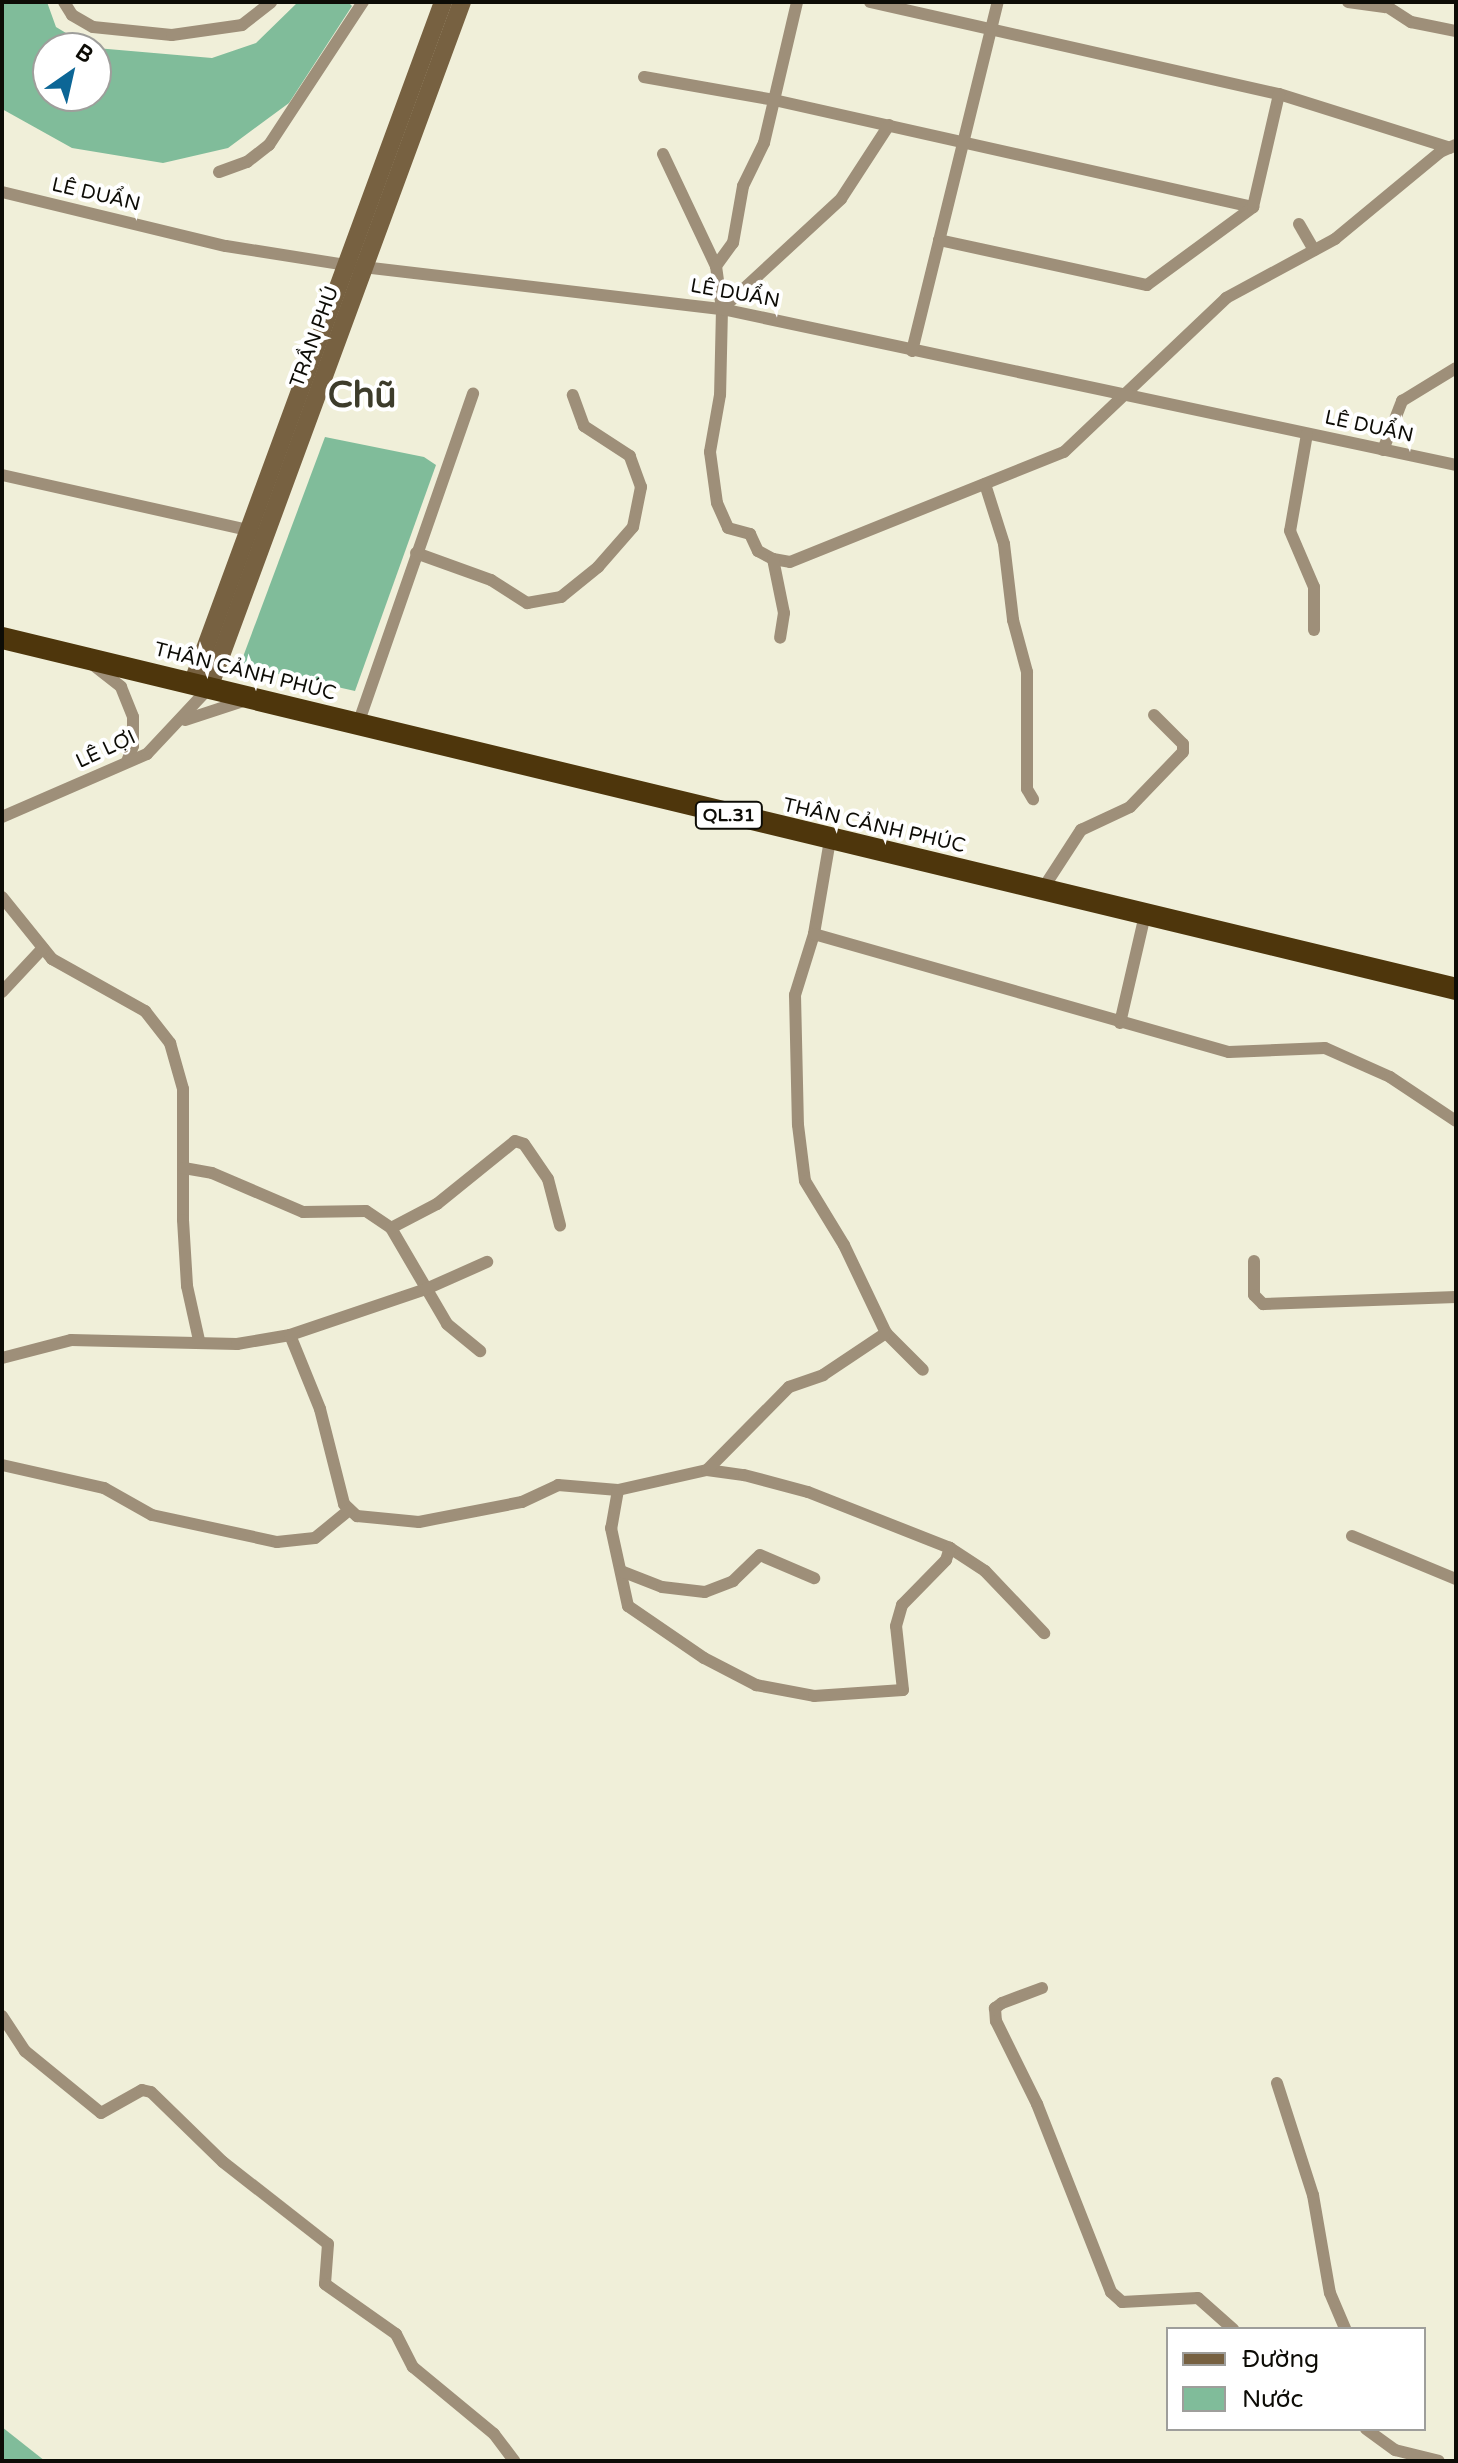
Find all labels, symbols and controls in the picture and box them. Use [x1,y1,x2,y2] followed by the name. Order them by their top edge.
[32,32,112,112] north arrow
[71,39,98,69] text: B
[49,173,143,217] street label: LÊ DUẨN
[688,274,782,314] street label: LÊ DUẨN
[286,283,344,391] street label: TRẦN PHÚ
[328,374,396,418] district label: Chũ
[1322,406,1416,448] street label: LÊ DUẨN
[152,638,338,706] street label: THÂN CẢNH PHÚC
[72,726,140,774] street label: LÊ LỢI
[781,793,967,859] street label: THÂN CẢNH PHÚC
[693,801,765,829] road number: QL.31
[1166,2327,1426,2431] legend
[1242,2345,1319,2374] text: Đường
[1242,2385,1303,2414] text: Nước

